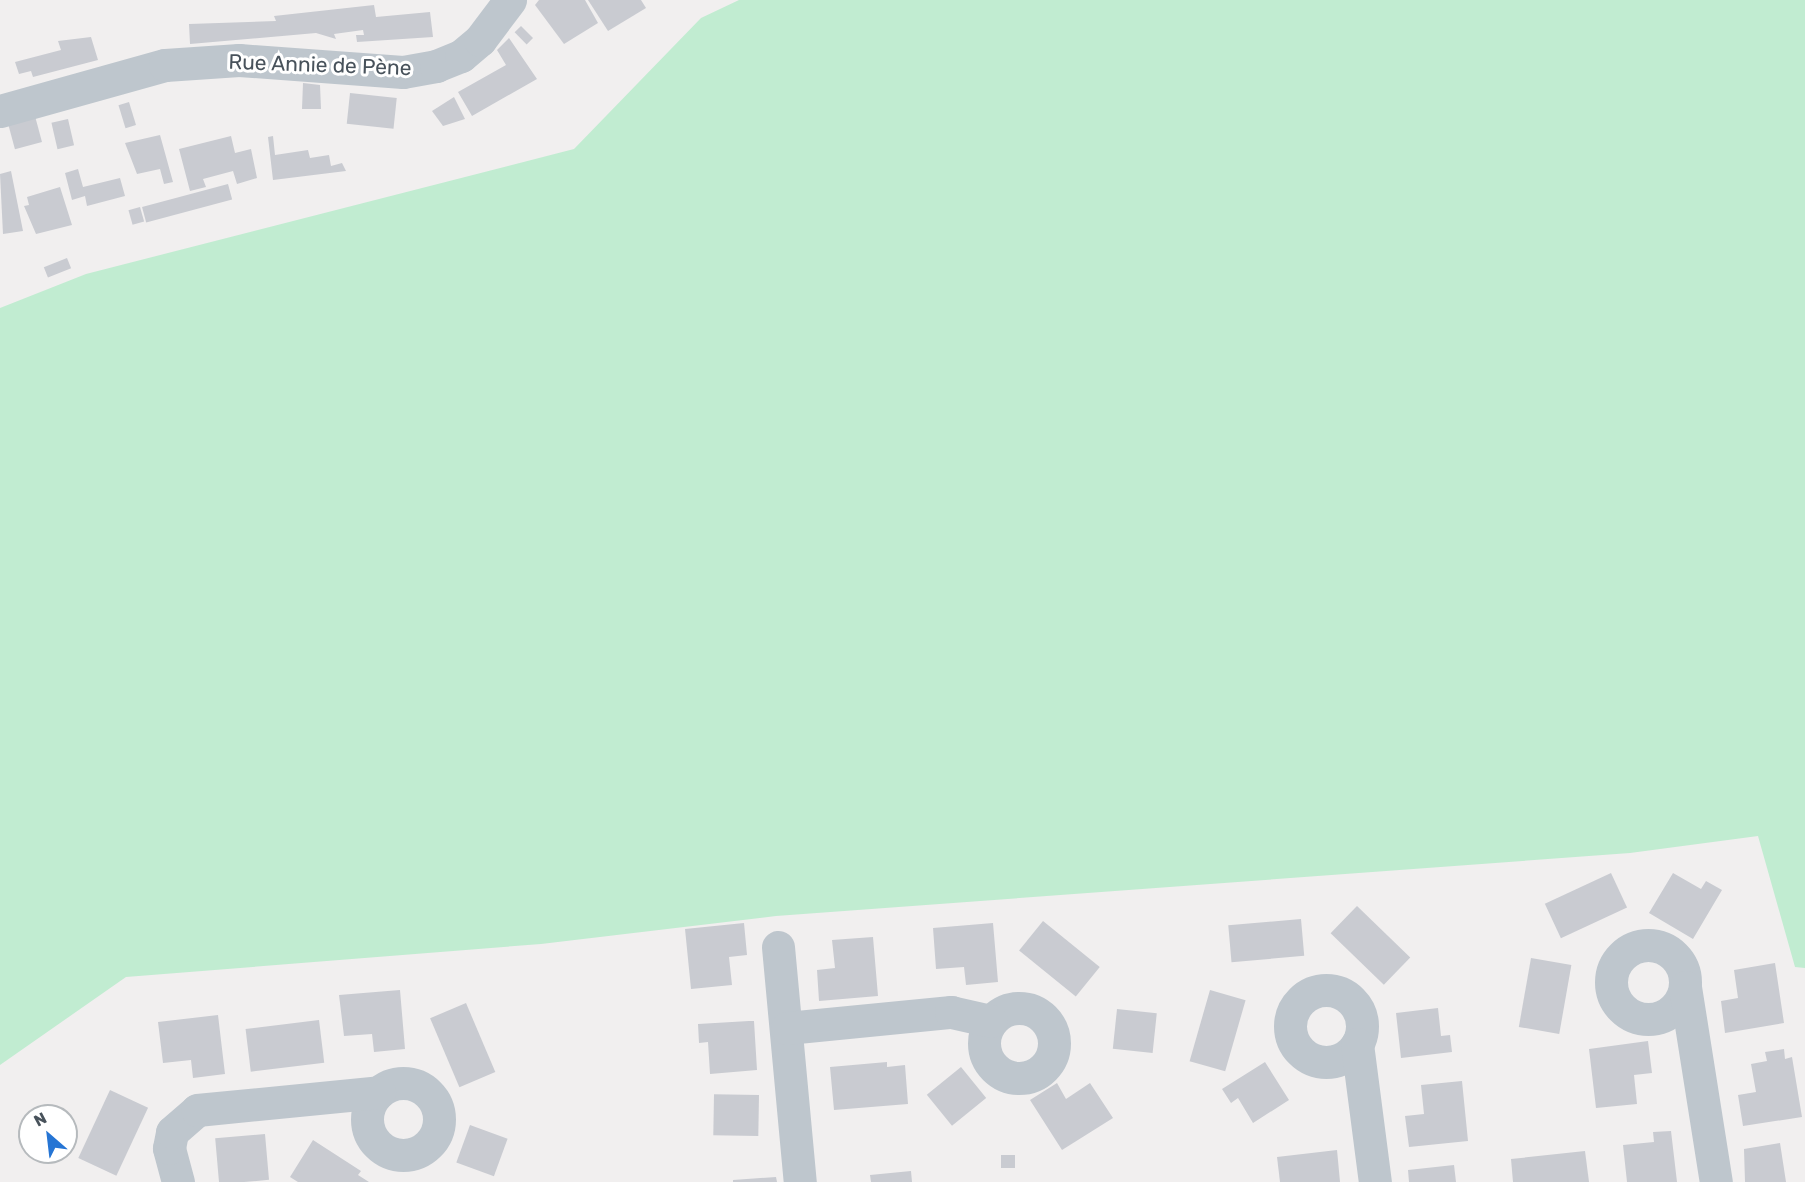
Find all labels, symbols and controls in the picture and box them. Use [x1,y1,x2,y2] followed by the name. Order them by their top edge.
[228,49,412,81] street label: Rue Annie de Pène
[18,1104,78,1164] north arrow
[31,1108,50,1131] text: N

